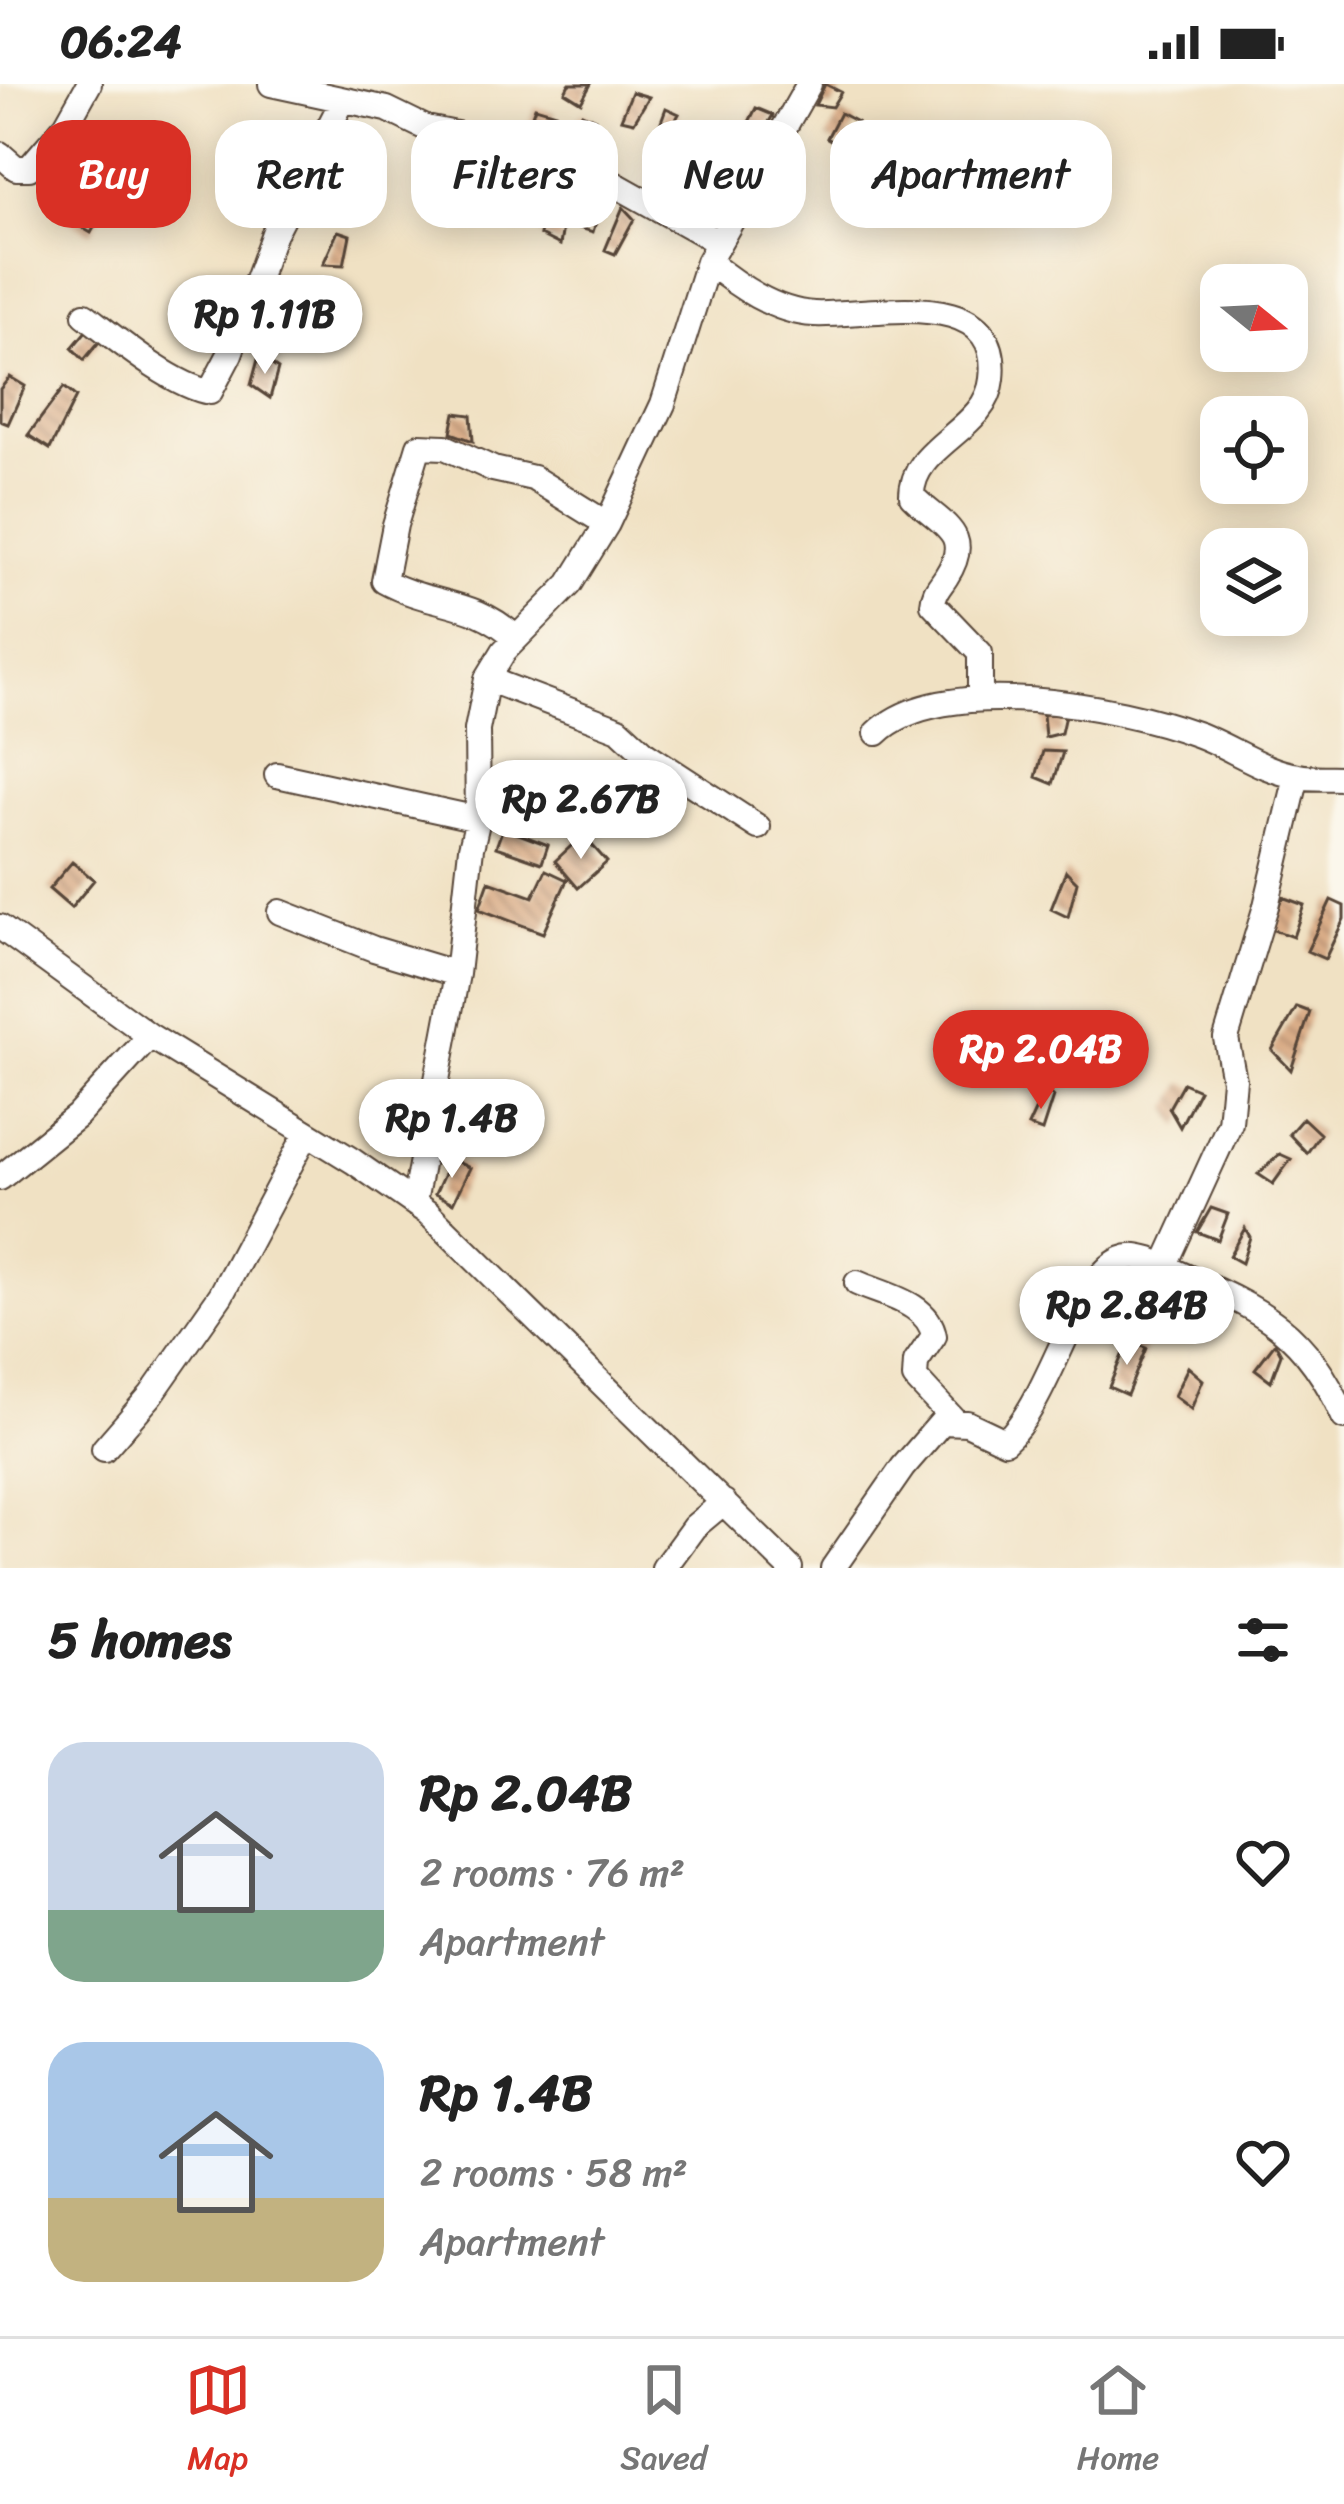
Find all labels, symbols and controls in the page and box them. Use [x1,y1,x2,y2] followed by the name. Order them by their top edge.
[60,2,182,82] text: 06:24
[36,120,191,228] chip: Buy
[215,120,387,228] chip: Rent
[411,120,618,228] chip: Filters
[642,120,806,228] chip: New
[830,120,1112,228] chip: Apartment
[1200,264,1308,372] north arrow
[1200,264,1308,636] map controls
[141,275,389,377] pin: Rp 1.11B
[195,279,336,348] text: Rp 1.11B
[1200,396,1308,504] button: locate
[1200,528,1308,636] button: layers
[457,760,705,862] pin: Rp 2.67B
[502,764,660,833] text: Rp 2.67B
[917,1010,1165,1112] pin: Rp 2.04B
[960,1014,1122,1083] text: Rp 2.04B
[341,1079,563,1181] pin: Rp 1.4B
[386,1083,518,1152] text: Rp 1.4B
[1003,1266,1251,1368] pin: Rp 2.84B
[1046,1270,1208,1339] text: Rp 2.84B
[48,1595,231,1685] text: 5 homes
[1230,1607,1296,1673] icon: filters
[420,1748,632,1838] text: Rp 2.04B
[144,1790,288,1934] icon: home
[1230,1829,1296,1895] icon: heart
[420,1838,685,1907] text: 2 rooms · 76 m²
[420,1907,604,1976] text: Apartment
[420,2048,593,2138] text: Rp 1.4B
[144,2090,288,2234] icon: home
[1230,2129,1296,2195] icon: heart
[420,2138,688,2207] text: 2 rooms · 58 m²
[420,2207,604,2276] text: Apartment
[185,2357,251,2487] tab: Map
[620,2357,707,2487] tab: Saved
[1077,2357,1159,2487] tab: Home

